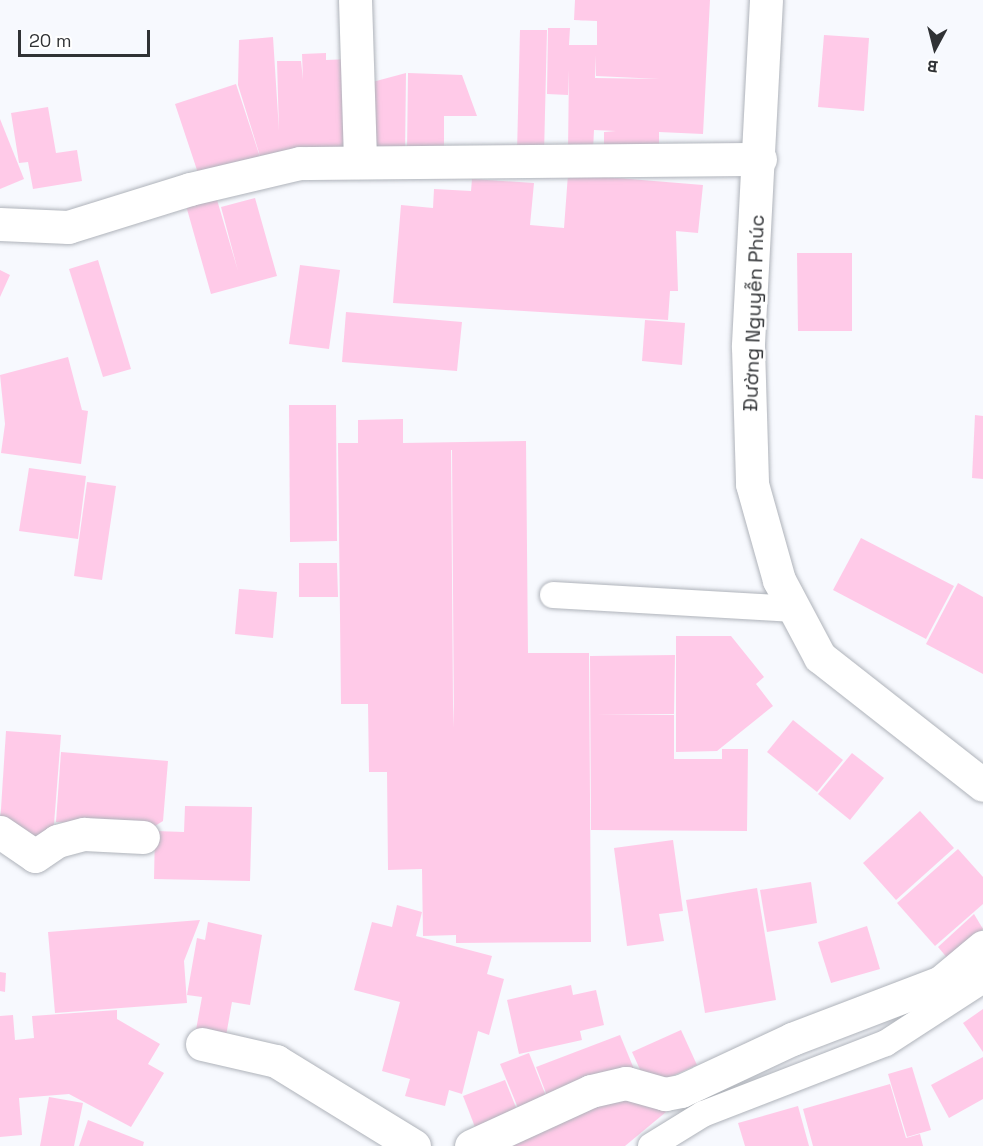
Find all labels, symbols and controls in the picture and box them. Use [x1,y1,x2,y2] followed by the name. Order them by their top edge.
[21,18,153,56] scale bar
[905,18,965,78] north arrow
[29,29,72,52] text: 20 m
[926,55,939,77] text: B
[739,214,769,412] street label: Đường Nguyễn Phúc

